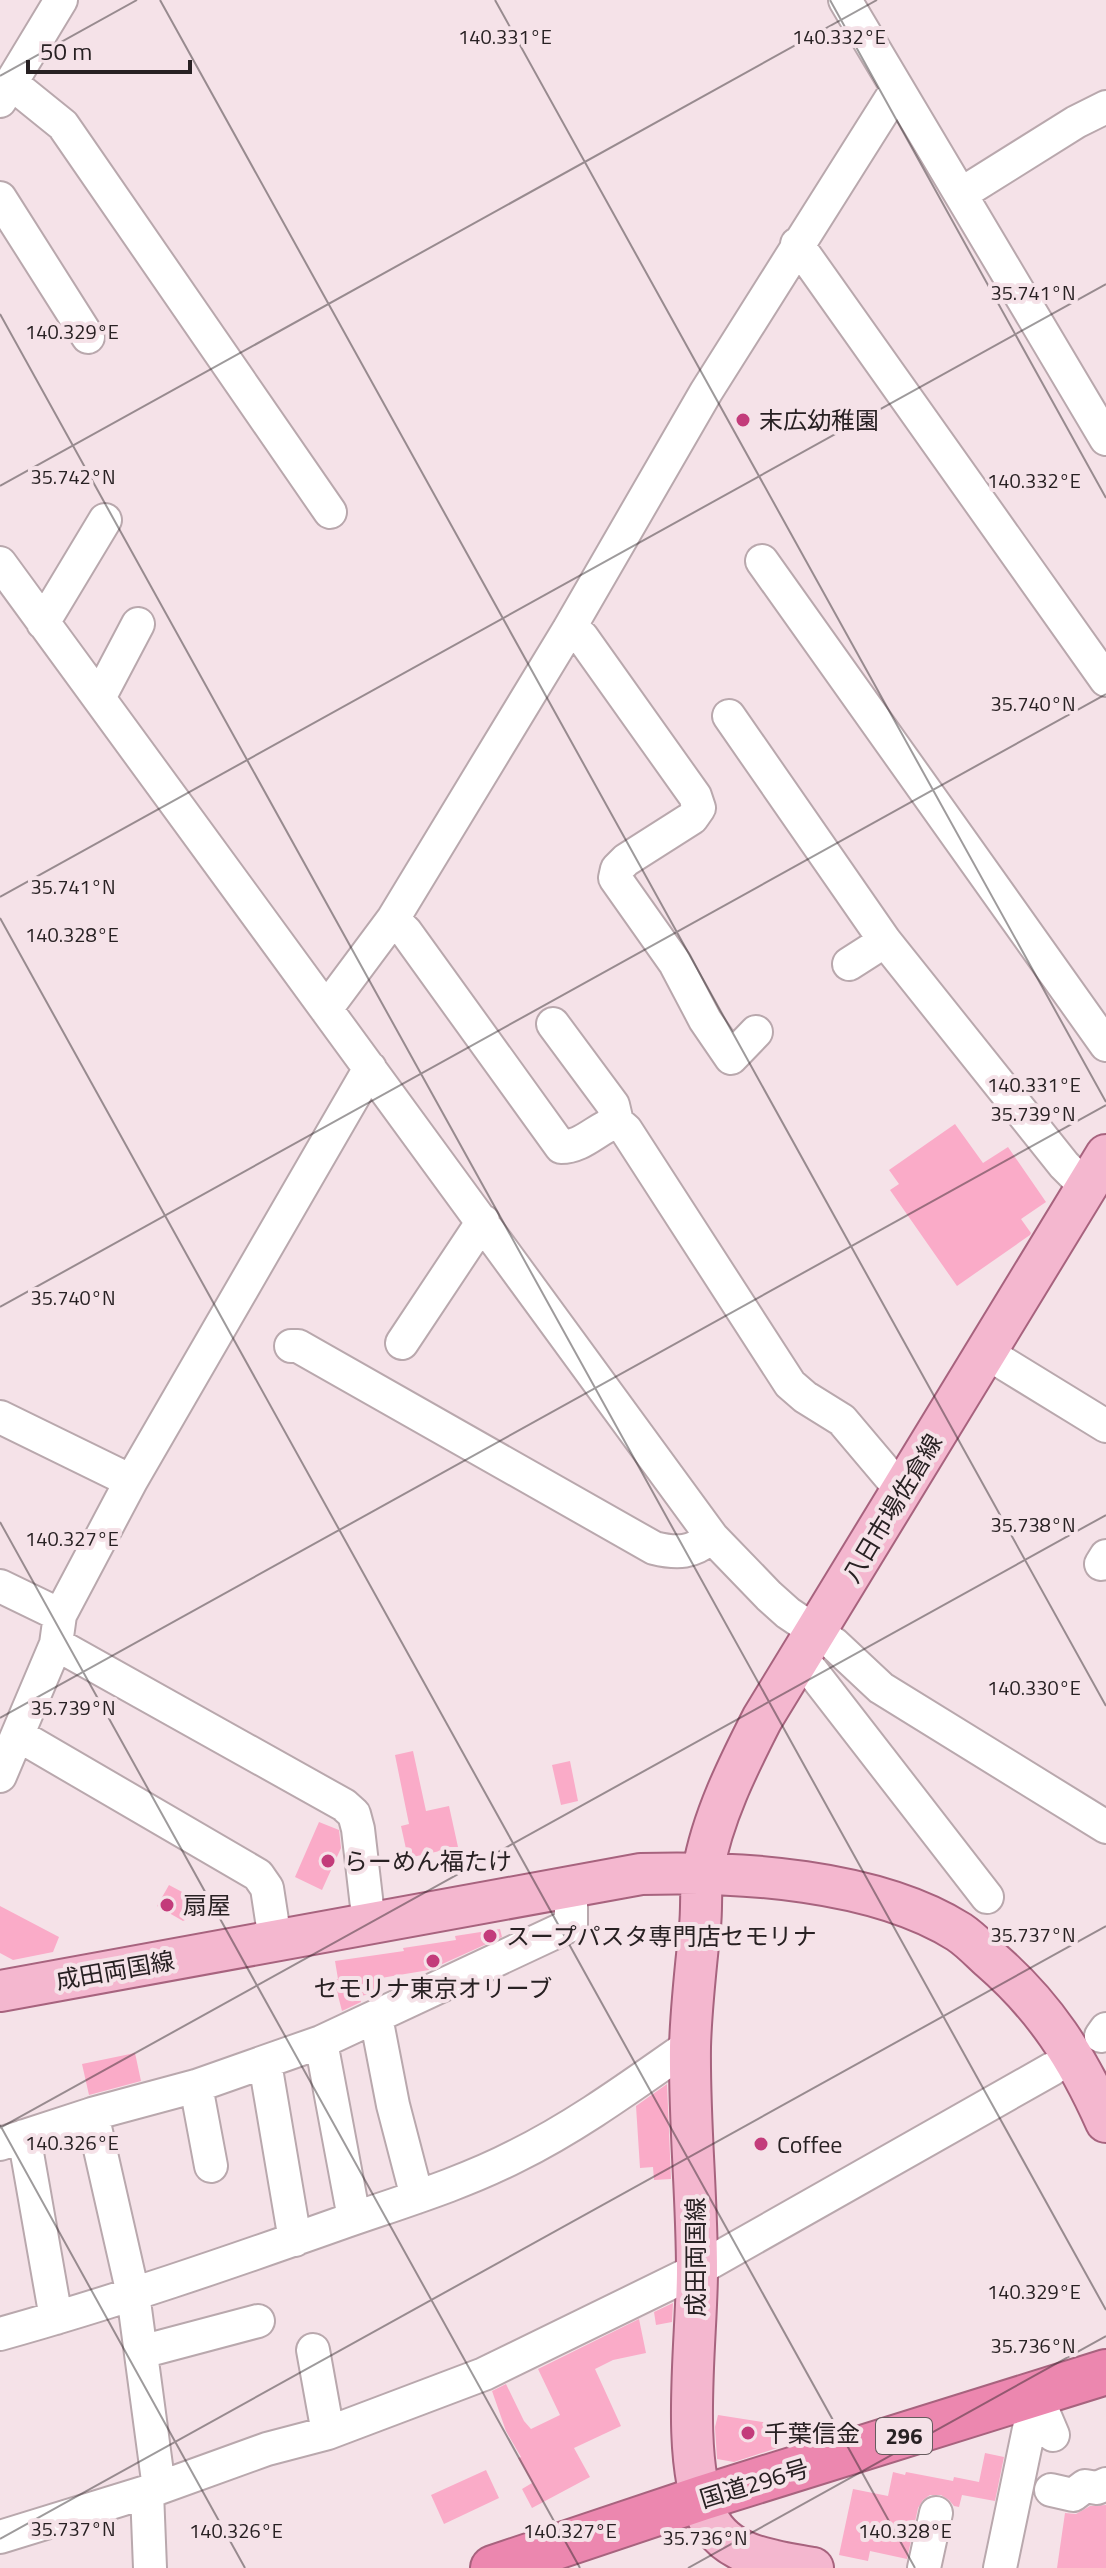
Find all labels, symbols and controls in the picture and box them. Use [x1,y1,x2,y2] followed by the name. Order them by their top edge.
[458,21,552,52] text: 140.331°E
[792,21,886,52] text: 140.332°E
[28,24,190,74] scale bar
[40,33,92,69] text: 50 m
[990,277,1076,308] text: 35.741°N
[25,316,119,347] text: 140.329°E
[759,402,879,438] place label: 末広幼稚園
[734,411,752,429] marker: 末広幼稚園
[30,461,116,492] text: 35.742°N
[987,465,1081,496] text: 140.332°E
[990,688,1076,719] text: 35.740°N
[30,871,116,902] text: 35.741°N
[25,919,119,950] text: 140.328°E
[987,1069,1081,1100] text: 140.331°E
[990,1098,1076,1129] text: 35.739°N
[30,1282,116,1313] text: 35.740°N
[833,1427,951,1589] street label: 八日市場佐倉線
[990,1509,1076,1540] text: 35.738°N
[25,1523,119,1554] text: 140.327°E
[987,1672,1081,1703] text: 140.330°E
[30,1692,116,1723] text: 35.739°N
[344,1843,512,1879] place label: らーめん福たけ
[319,1852,337,1870] marker: らーめん福たけ
[183,1887,231,1923] place label: 扇屋
[158,1896,176,1914] marker: 扇屋
[506,1918,817,1954] place label: スープパスタ専門店セモリナ
[990,1919,1076,1950] text: 35.737°N
[481,1927,499,1945] marker: スープパスタ専門店セモリナ
[53,1942,177,1998] street label: 成田両国線
[424,1952,442,1970] marker: セモリナ東京オリーブ
[314,1970,552,2006] place label: セモリナ東京オリーブ
[777,2126,842,2162] place label: Coffee
[25,2127,119,2158] text: 140.326°E
[752,2135,770,2153] marker: Coffee
[677,2197,713,2317] street label: 成田両国線
[987,2276,1081,2307] text: 140.329°E
[990,2330,1076,2361] text: 35.736°N
[764,2415,860,2451] place label: 千葉信金
[876,2418,932,2454] road number: 296
[739,2424,757,2442] marker: 千葉信金
[695,2449,813,2517] street label: 国道296号
[30,2513,116,2544] text: 35.737°N
[189,2515,283,2546] text: 140.326°E
[523,2515,617,2546] text: 140.327°E
[858,2515,952,2546] text: 140.328°E
[662,2522,748,2553] text: 35.736°N

